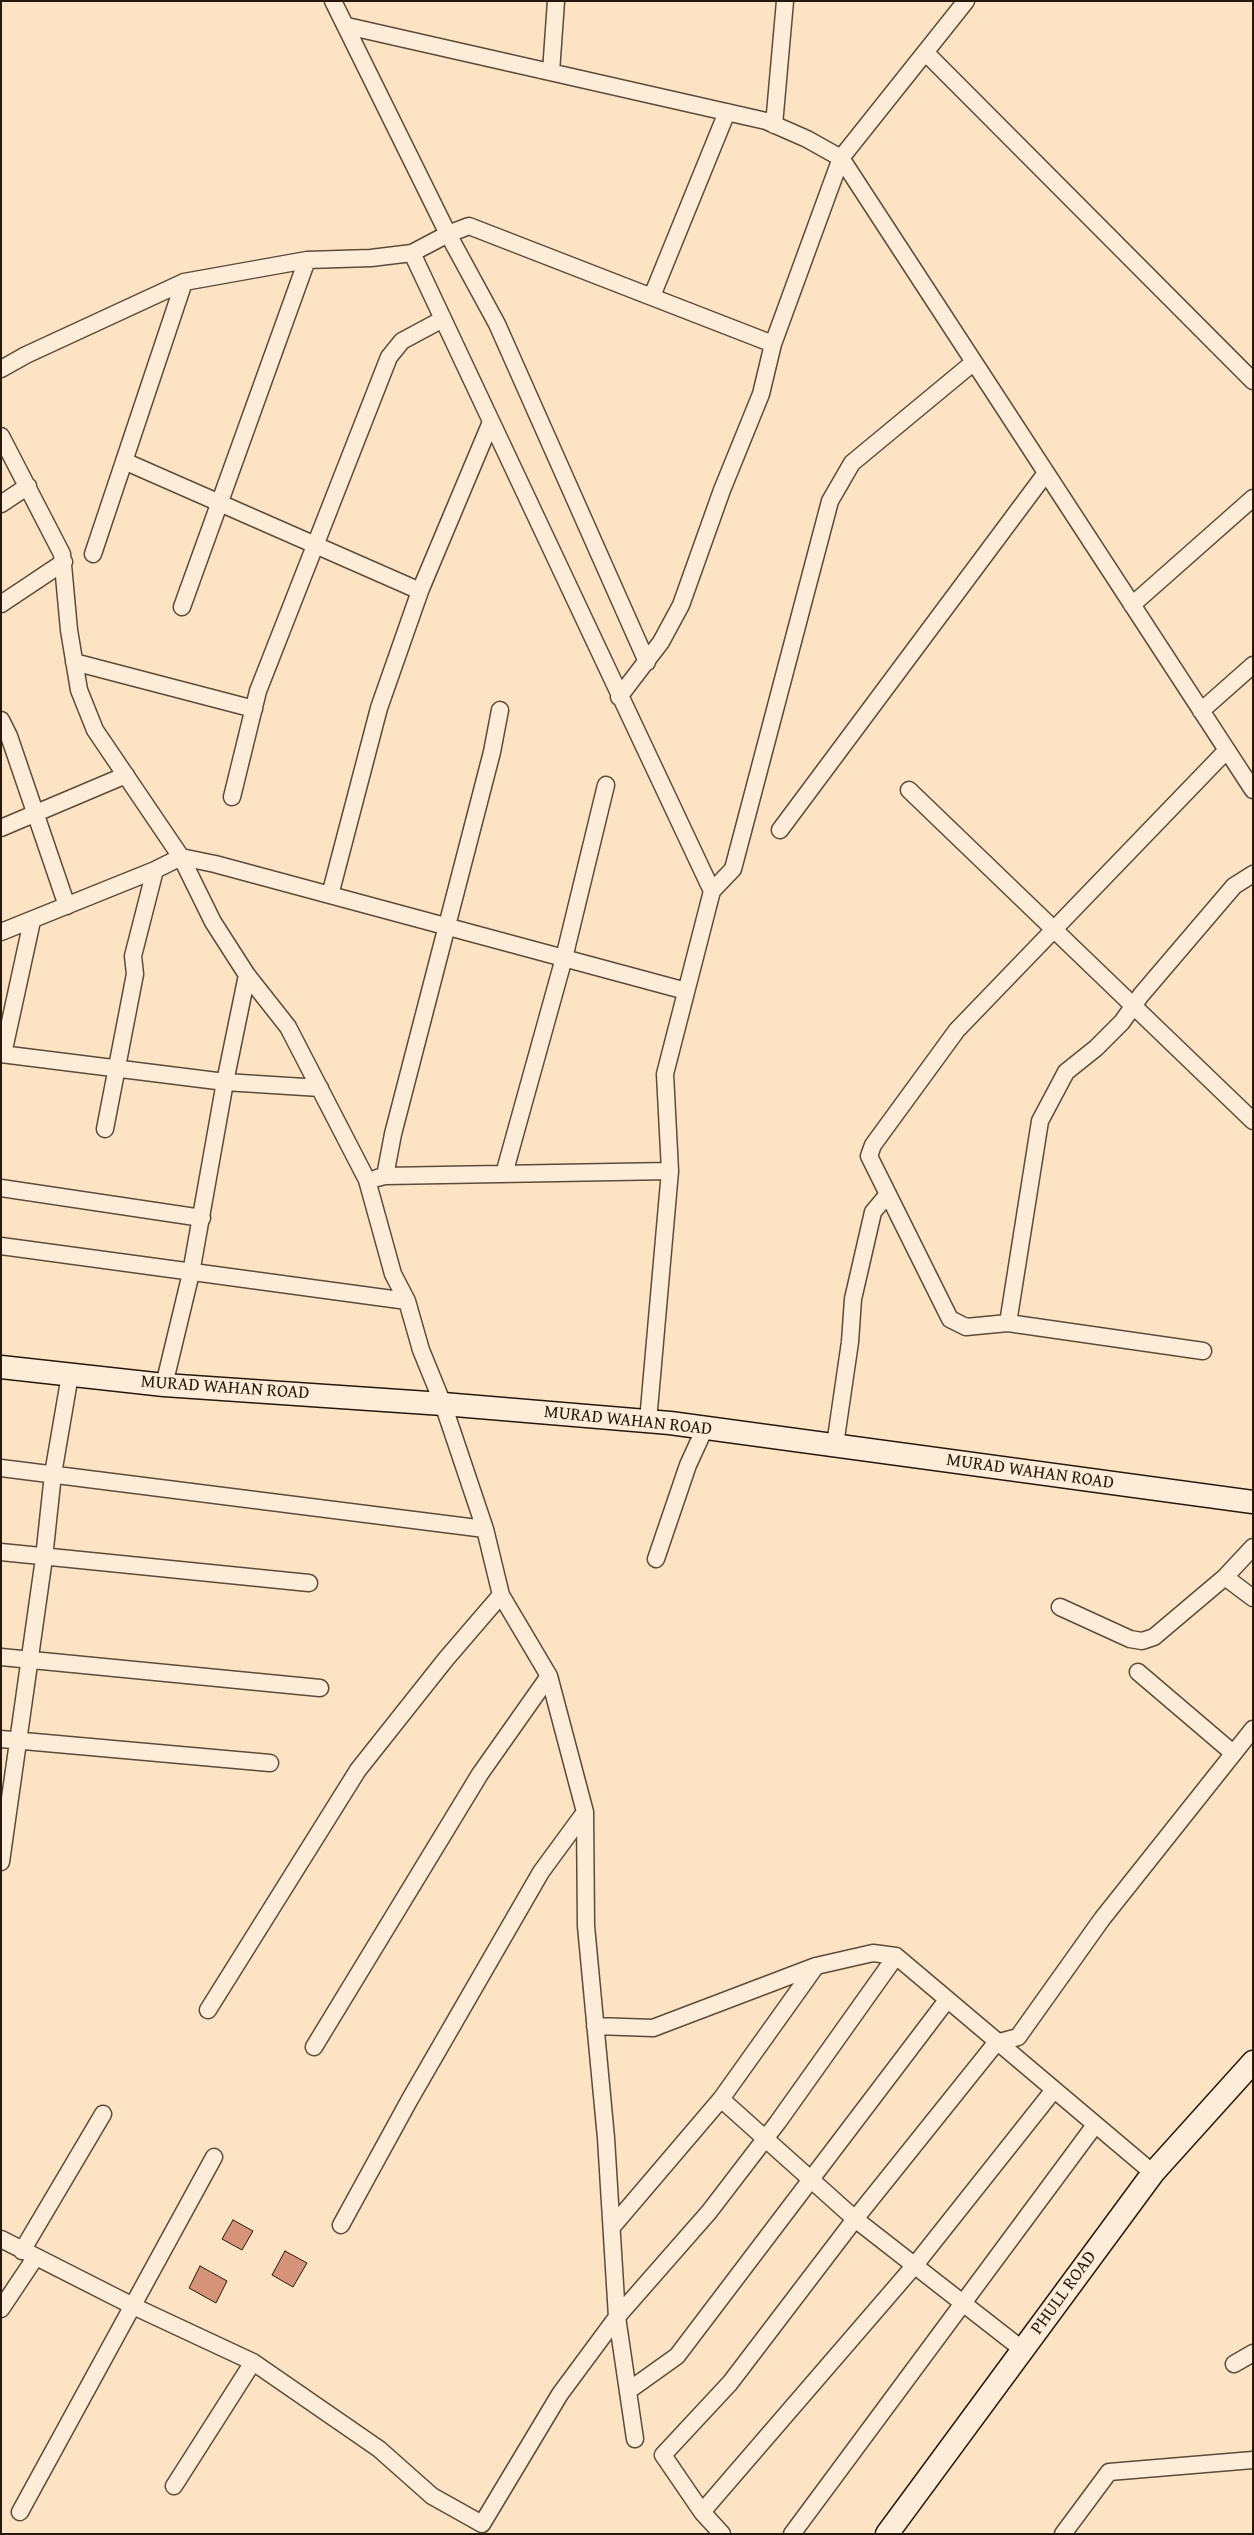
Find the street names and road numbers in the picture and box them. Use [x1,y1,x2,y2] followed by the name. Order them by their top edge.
[140,1371,310,1405] street label: MURAD WAHAN ROAD
[543,1401,713,1441] street label: MURAD WAHAN ROAD
[945,1450,1115,1494] street label: MURAD WAHAN ROAD
[1027,2247,1101,2339] street label: PHULL ROAD

